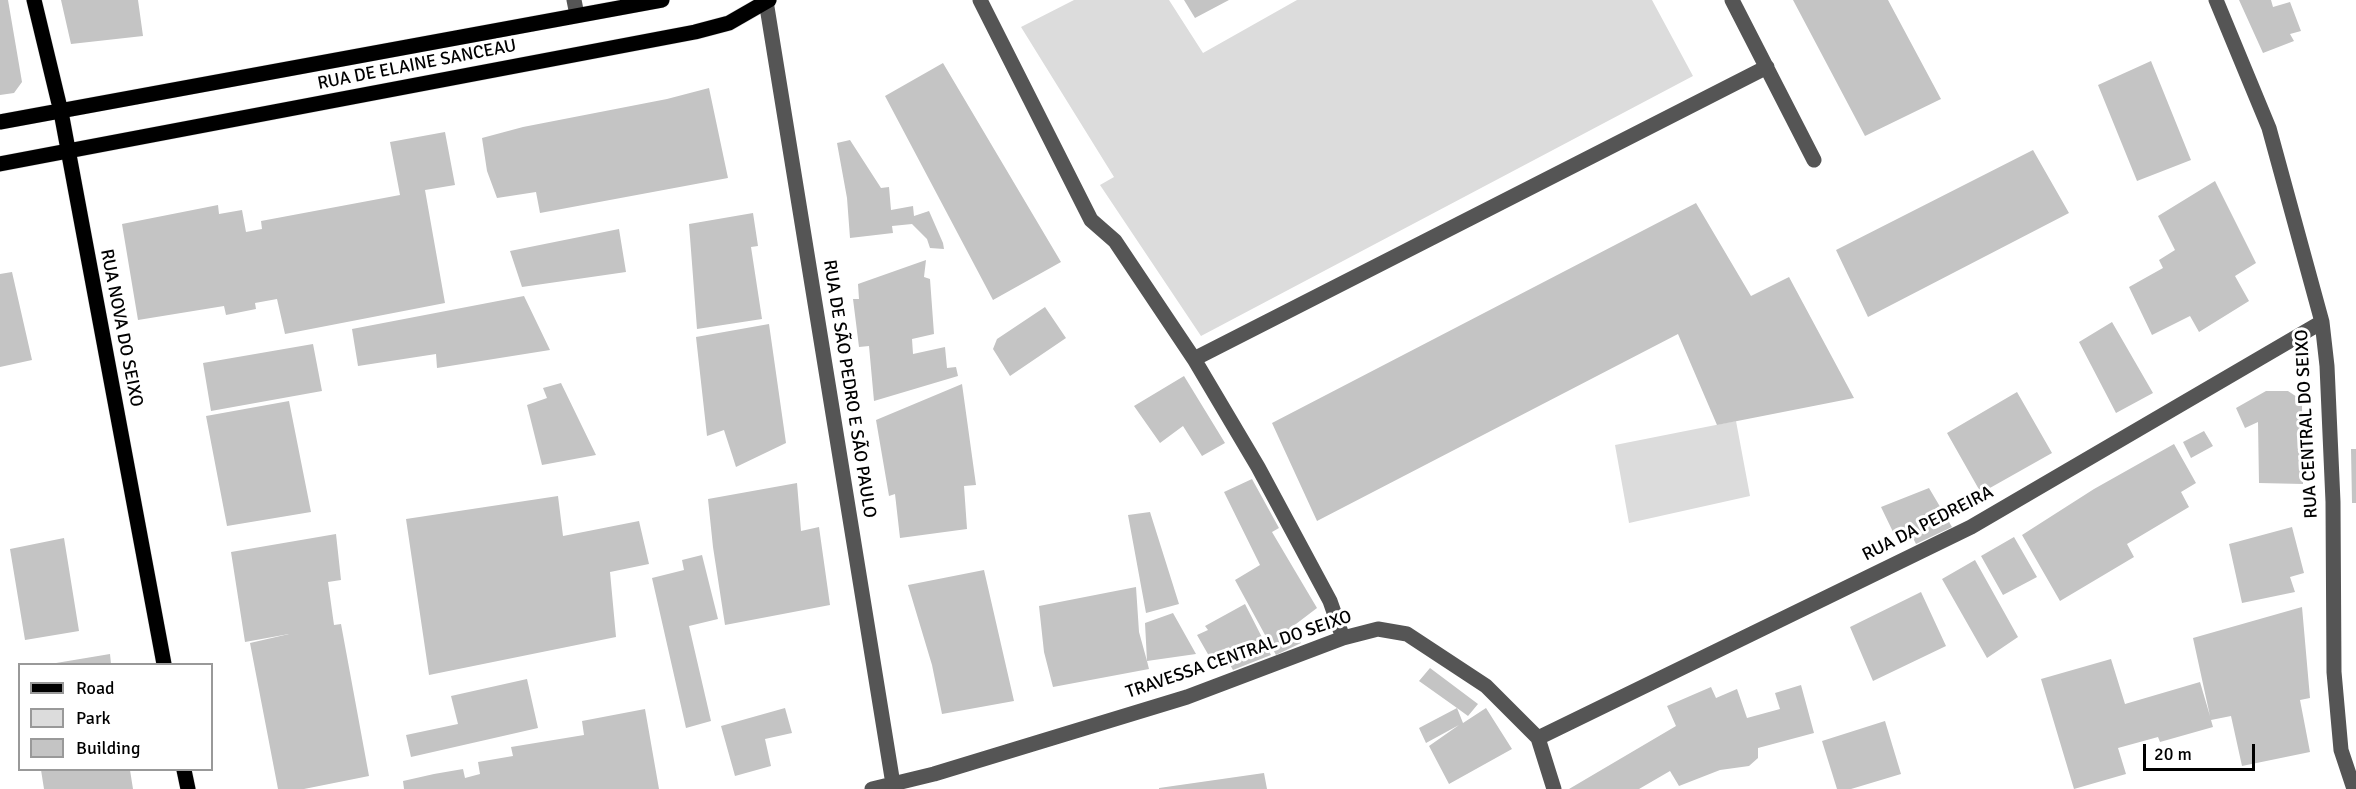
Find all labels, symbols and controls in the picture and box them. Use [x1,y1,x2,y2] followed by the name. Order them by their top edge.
[316,35,518,95] street label: RUA DE ELAINE SANCEAU
[95,247,147,409] street label: RUA NOVA DO SEIXO
[818,258,880,520] street label: RUA DE SÃO PEDRO E SÃO PAULO
[2291,329,2323,519] street label: RUA CENTRAL DO SEIXO
[1859,482,1997,566] street label: RUA DA PEDREIRA
[1123,606,1355,704] street label: TRAVESSA CENTRAL DO SEIXO
[18,663,213,771] legend
[76,677,115,699] text: Road
[76,707,111,729] text: Park
[2146,732,2258,770] scale bar
[76,737,140,759] text: Building
[2154,743,2192,765] text: 20 m

